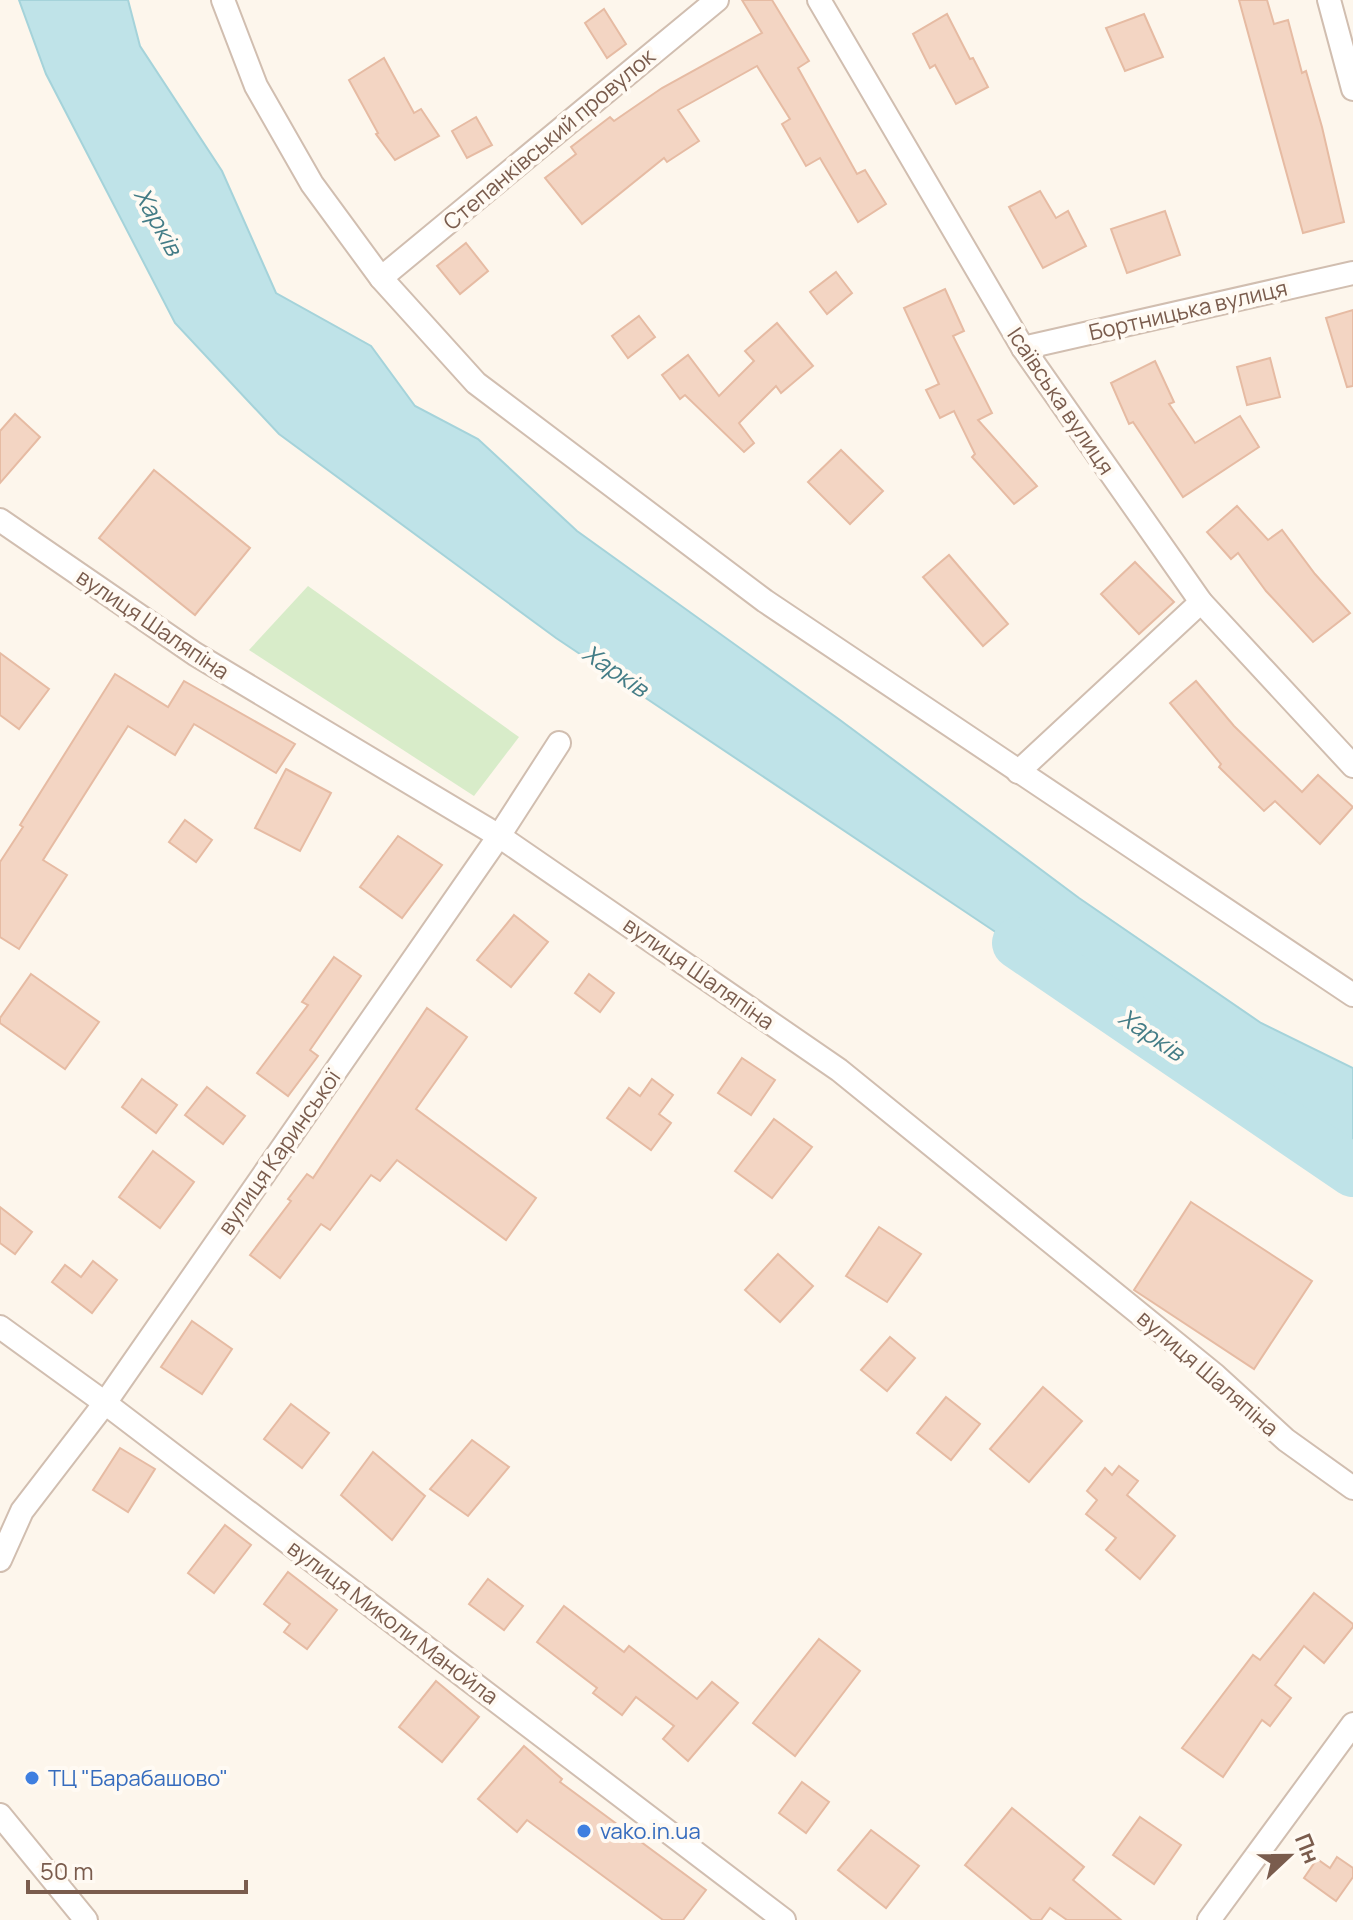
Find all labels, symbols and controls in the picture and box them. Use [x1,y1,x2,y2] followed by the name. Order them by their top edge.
[437,41,662,237] street label: Степанківський провулок
[127,181,192,263] water label: Харків
[1086,273,1290,347] street label: Бортницька вулиця
[1001,321,1121,481] street label: Ісаївська вулиця
[71,562,235,686] street label: вулиця Шаляпіна
[577,636,657,705] water label: Харків
[617,910,781,1036] street label: вулиця Шаляпіна
[1113,1000,1193,1069] water label: Харків
[211,1063,348,1240] street label: вулиця Каринської
[1131,1303,1285,1443] street label: вулиця Шаляпіна
[281,1533,505,1711] street label: вулиця Миколи Манойла
[48,1763,228,1793] place label: ТЦ "Барабашово"
[23,1769,41,1787] marker: ТЦ "Барабашово"
[600,1816,701,1846] place label: vako.in.ua
[1249,1816,1329,1896] north arrow
[575,1822,593,1840] marker: vako.in.ua
[1288,1829,1327,1868] text: Пн
[28,1844,246,1894] scale bar
[40,1854,94,1887] text: 50 m

